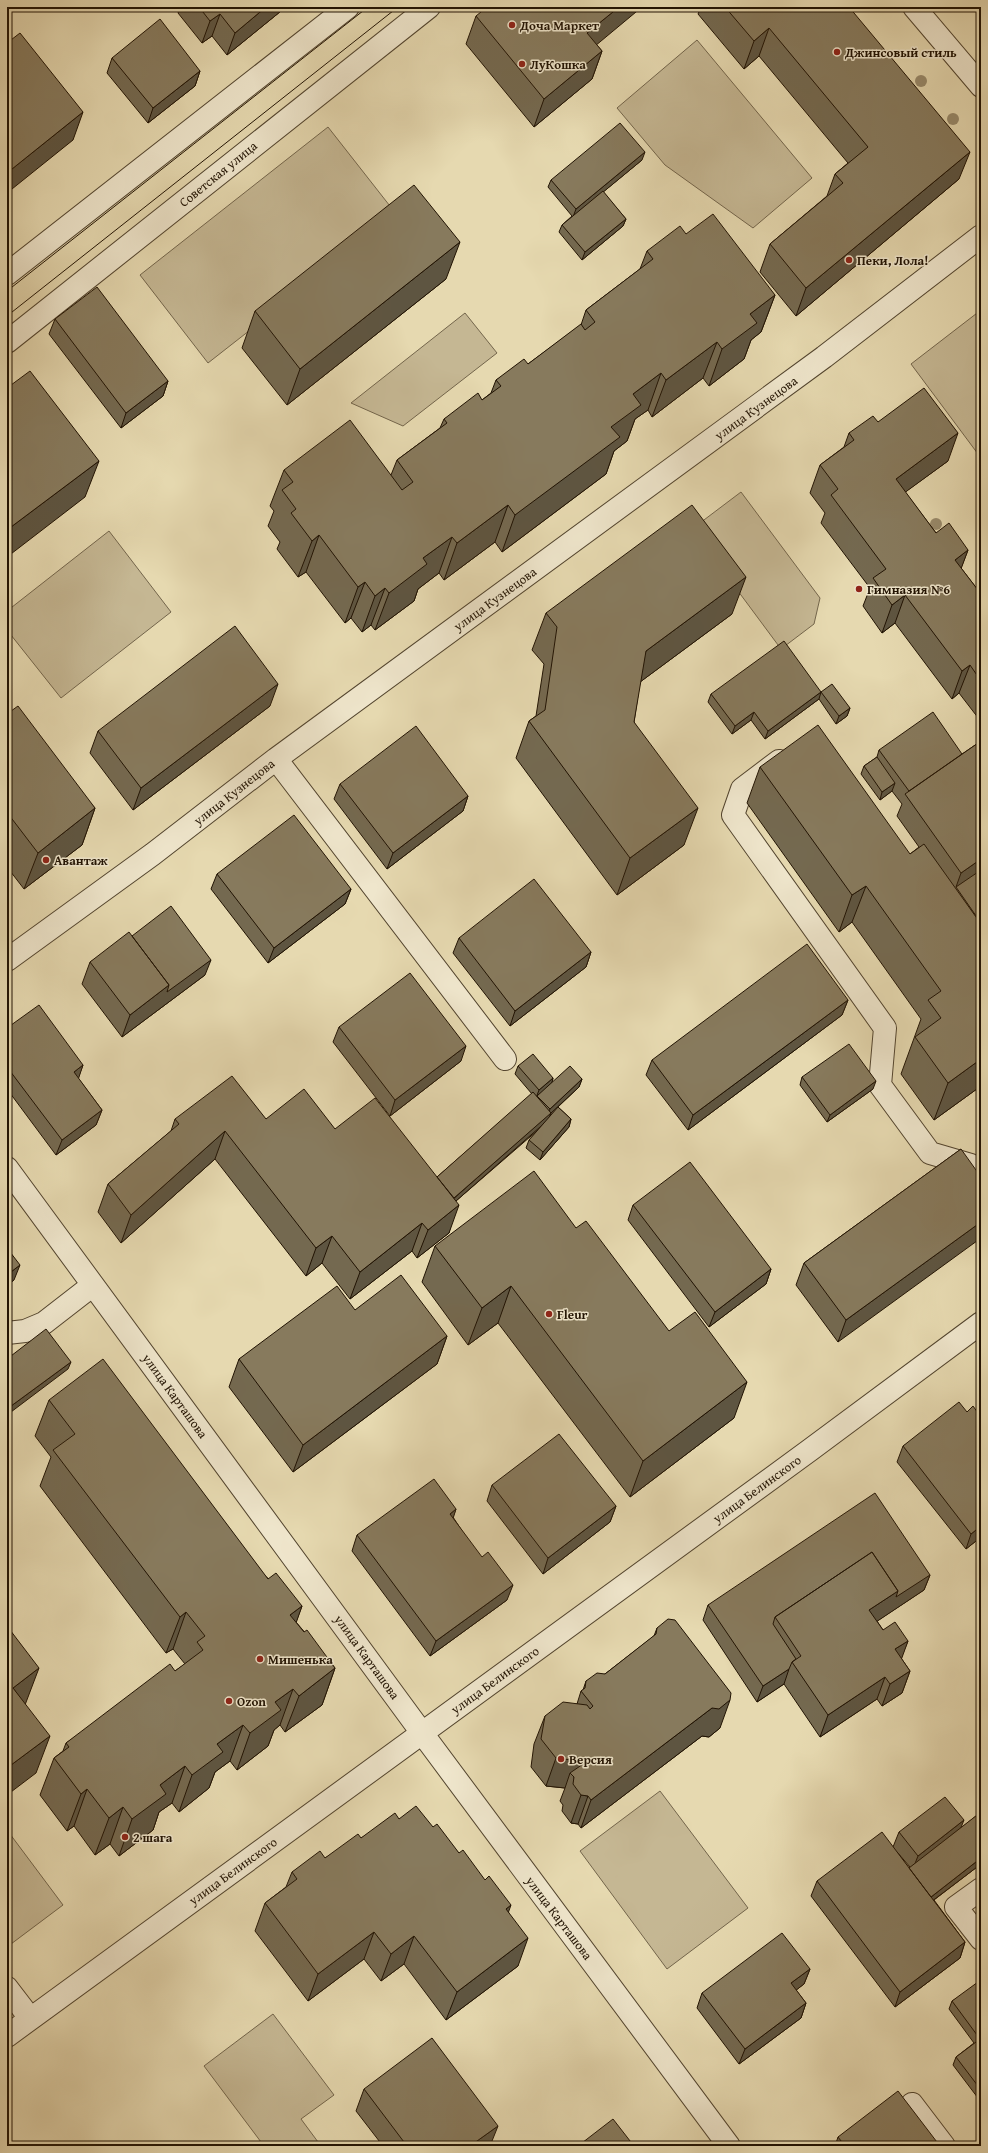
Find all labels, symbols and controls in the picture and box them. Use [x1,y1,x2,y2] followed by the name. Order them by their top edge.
[519,16,599,35] place label: Доча Маркет
[507,20,517,30] marker: Доча Маркет
[844,43,957,62] place label: Джинсовый стиль
[832,47,842,57] marker: Джинсовый стиль
[530,55,586,74] place label: ЛуКошка
[517,59,527,69] marker: ЛуКошка
[175,136,262,212] street label: Советская улица
[857,251,928,270] place label: Пеки, Лола!
[844,255,854,265] marker: Пеки, Лола!
[710,371,802,445] street label: улица Кузнецова
[449,562,541,636] street label: улица Кузнецова
[867,580,950,599] place label: Гимназия №6
[854,584,864,594] marker: Гимназия №6
[189,754,279,830] street label: улица Кузнецова
[54,851,108,870] place label: Авантаж
[41,855,51,865] marker: Авантаж
[557,1305,588,1324] place label: Fleur
[544,1309,554,1319] marker: Fleur
[137,1349,213,1443] street label: улица Карташова
[708,1450,805,1528] street label: улица Белинского
[329,1610,405,1704] street label: улица Карташова
[446,1641,543,1719] street label: улица Белинского
[268,1650,333,1669] place label: Мишенька
[255,1654,265,1664] marker: Мишенька
[237,1692,266,1711] place label: Ozon
[224,1696,234,1706] marker: Ozon
[569,1750,612,1769] place label: Версия
[556,1754,566,1764] marker: Версия
[133,1828,173,1847] place label: 2 шага
[120,1832,130,1842] marker: 2 шага
[184,1832,281,1910] street label: улица Белинского
[521,1871,597,1965] street label: улица Карташова

